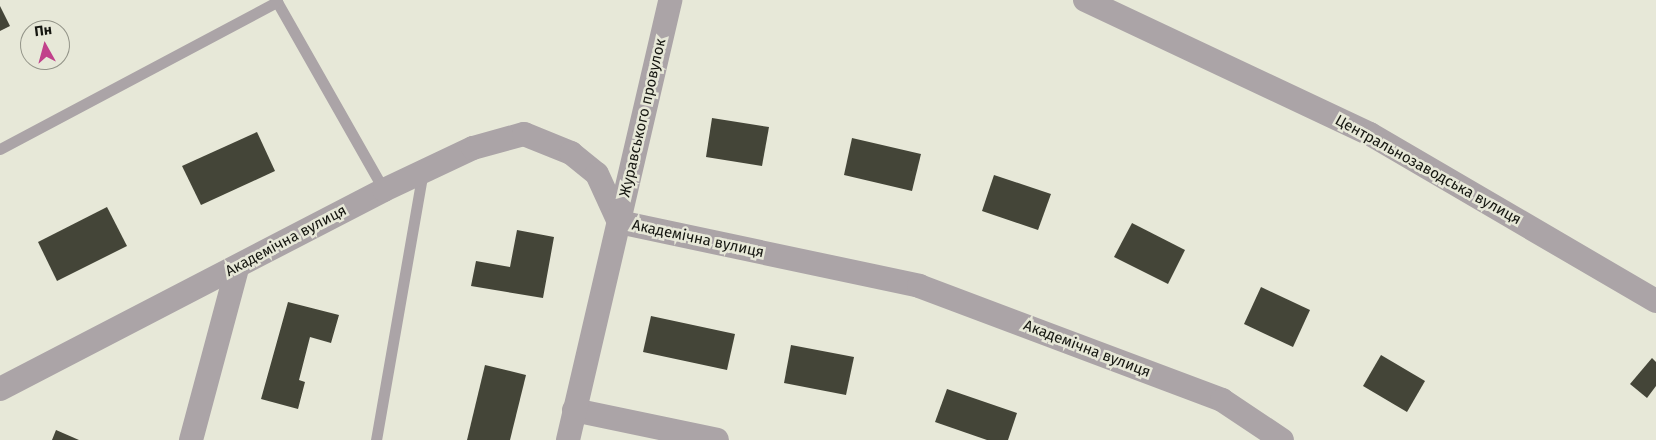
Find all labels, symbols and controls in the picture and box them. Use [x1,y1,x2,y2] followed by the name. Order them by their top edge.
[20,20,70,70] north arrow
[34,21,53,40] text: Пн
[616,37,670,199] street label: Журавського провулок
[1332,111,1524,229] street label: Центральнозаводська вулиця
[222,201,350,281] street label: Академічна вулиця
[630,216,766,262] street label: Академічна вулиця
[1021,316,1153,382] street label: Академічна вулиця

